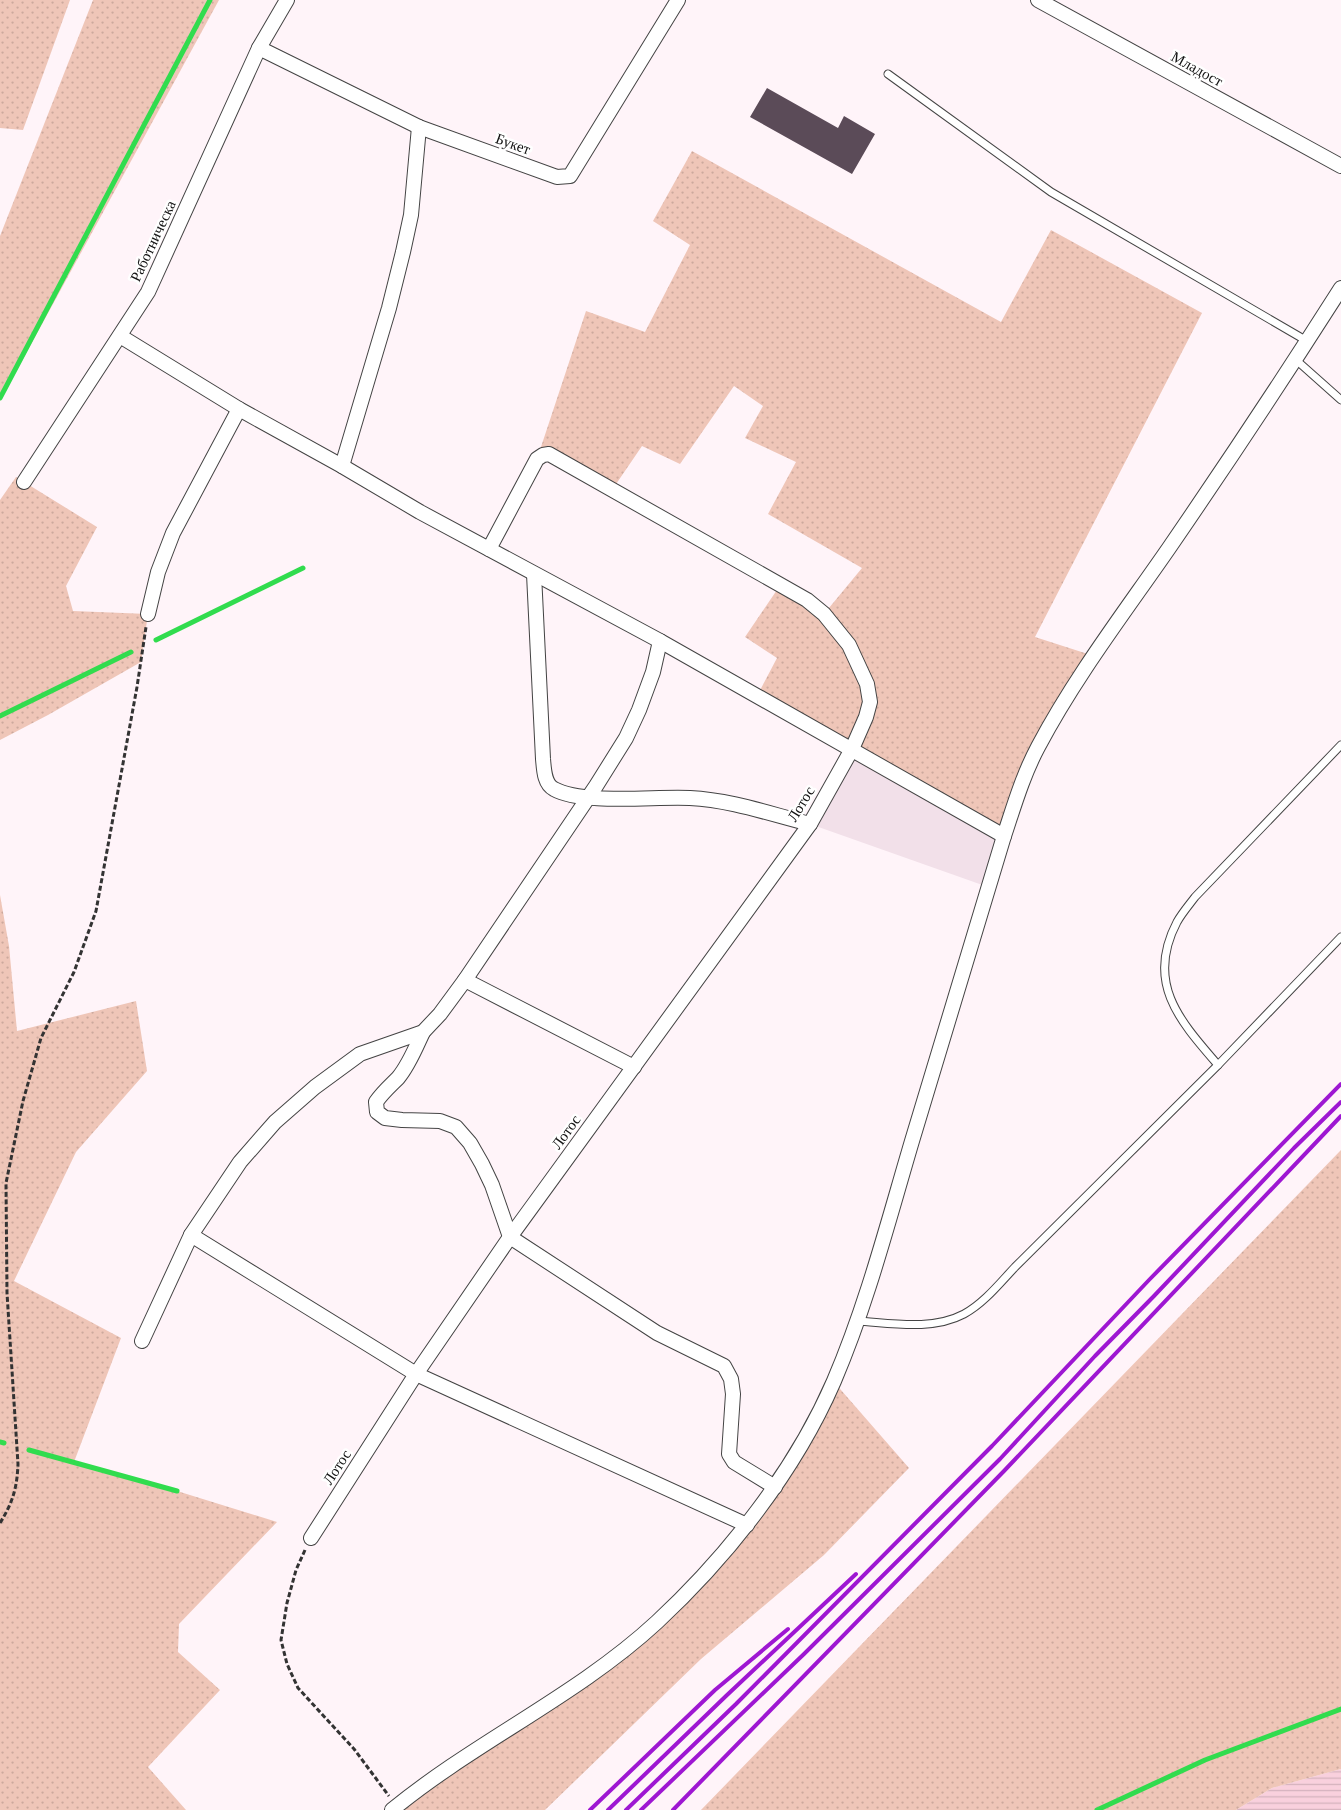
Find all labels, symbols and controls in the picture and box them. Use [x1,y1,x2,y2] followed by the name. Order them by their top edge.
[1169,48,1226,90] street label: Младост
[493,130,533,158] street label: Букет
[127,198,179,284] street label: Работническа
[784,783,818,824] street label: Лотос
[548,1112,584,1152] street label: Лотос
[320,1446,354,1487] street label: Лотос

